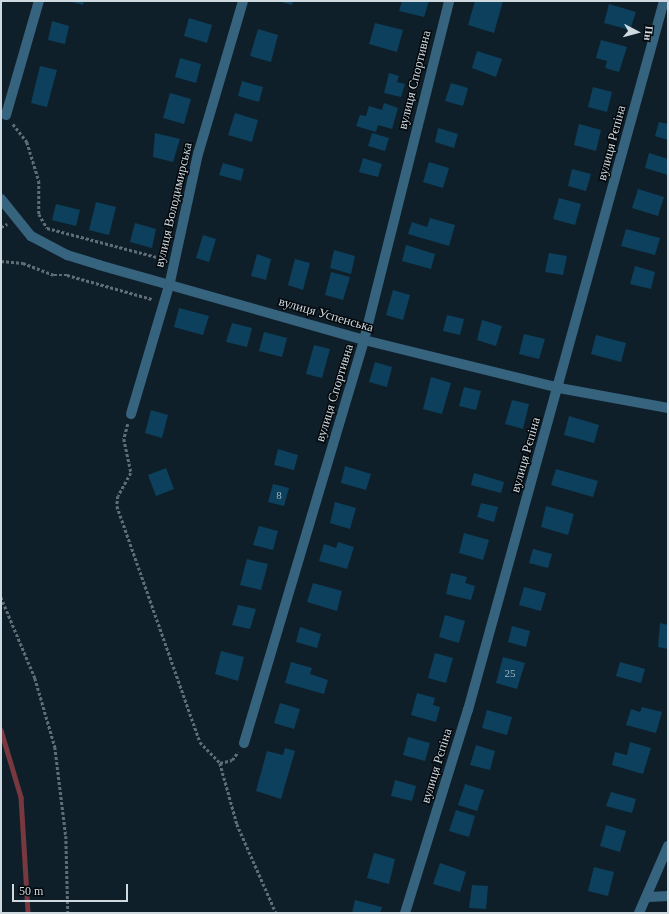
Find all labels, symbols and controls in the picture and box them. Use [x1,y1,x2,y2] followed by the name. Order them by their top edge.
[617,12,657,52] north arrow
[642,25,656,41] text: Пн
[395,29,435,131] street label: вулиця Спортивна
[594,104,630,182] street label: вулиця Рєпіна
[152,141,196,269] street label: вулиця Володимирська
[277,294,375,336] street label: вулиця Успенська
[313,342,357,444] street label: вулиця Спортивна
[508,416,544,494] street label: вулиця Рєпіна
[276,488,282,502] house number: 8
[504,666,516,680] house number: 25
[418,727,456,805] street label: вулиця Рєпіна
[14,876,130,902] scale bar
[19,884,43,898] text: 50 m

